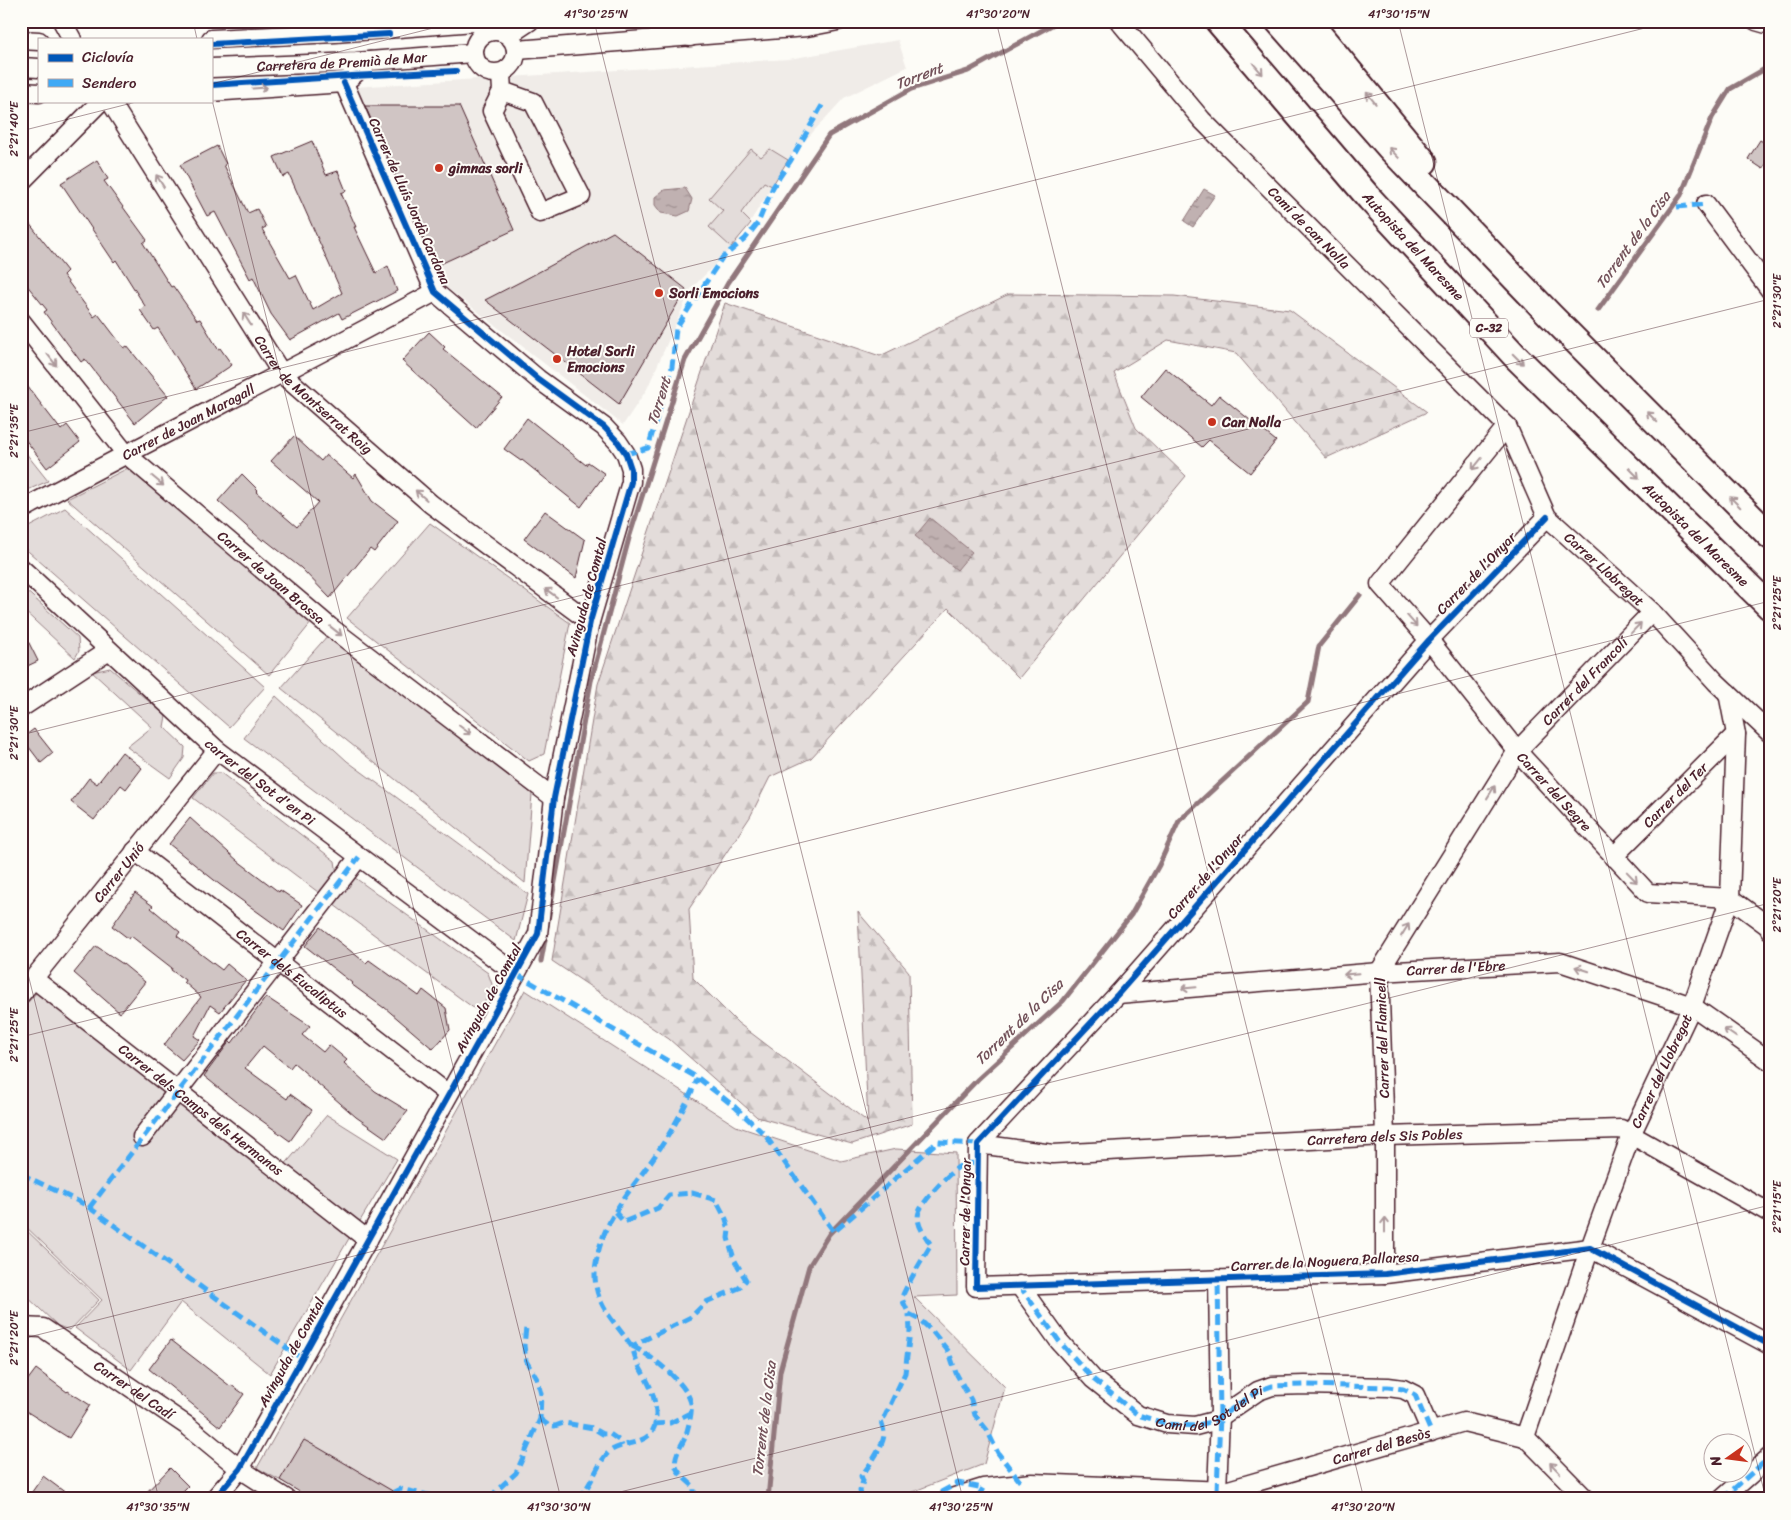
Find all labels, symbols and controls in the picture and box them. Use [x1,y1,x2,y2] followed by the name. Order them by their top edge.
[564,3,629,25] text: 41°30'25"N
[966,3,1031,25] text: 41°30'20"N
[1368,3,1431,25] text: 41°30'15"N
[38,38,212,102] legend
[82,44,134,70] text: Ciclovía
[256,44,429,79] street label: Carretera de Premià de Mar
[891,55,948,97] water label: Torrent
[1252,62,1263,75] one-way arrow
[82,70,137,96] text: Sendero
[252,84,268,93] one-way arrow
[1366,92,1377,105] one-way arrow
[3,100,25,157] text: 2°21'40"E
[361,114,458,290] street label: Carrer de Lluís Jordà Cardona
[1388,146,1400,159] one-way arrow
[447,156,523,181] place label: gimnas sorli
[433,162,445,174] marker: gimnas sorli
[155,175,165,189] one-way arrow
[1261,180,1357,276] street label: Camí de can Nolla
[1588,184,1678,295] water label: Torrent de la Cisa
[1355,185,1470,307] street label: Autopista del Maresme
[1766,272,1788,328] text: 2°21'30"E
[668,281,759,306] place label: Sorli Emocions
[653,287,665,299] marker: Sorli Emocions
[241,312,251,326] one-way arrow
[1470,318,1508,338] road number: C-32
[247,330,378,461] street label: Carrer de Montserrat Roig
[566,339,635,380] place label: Hotel Sorli Emocions
[46,353,57,366] one-way arrow
[551,353,563,365] marker: Hotel Sorli Emocions
[1512,353,1525,365] one-way arrow
[639,372,679,428] water label: Torrent
[117,377,261,468] street label: Carrer de Joan Maragall
[3,403,25,458] text: 2°21'35"E
[1221,410,1282,435] place label: Can Nolla
[1646,412,1658,424] one-way arrow
[1206,416,1218,428] marker: Can Nolla
[1471,458,1482,471] one-way arrow
[1628,467,1640,480] one-way arrow
[152,475,165,487] one-way arrow
[1636,475,1755,593] street label: Autopista del Maresme
[415,490,428,501] one-way arrow
[1729,496,1742,508] one-way arrow
[211,524,331,631] street label: Carrer de Joan Brossa
[1430,525,1524,621] street label: Carrer de l'Onyar
[1558,526,1650,613] street label: Carrer Llobregat
[558,534,615,660] street label: Avinguda de Comtal
[1766,574,1788,630] text: 2°21'25"E
[545,587,558,598] one-way arrow
[1407,614,1418,627] one-way arrow
[1630,622,1642,634] one-way arrow
[329,626,342,637] one-way arrow
[1536,630,1636,732] street label: Carrer del Francolí
[3,704,25,760] text: 2°21'30"E
[458,725,472,735] one-way arrow
[199,732,321,833] street label: carrer del Sot d'en Pi
[1510,746,1598,838] street label: Carrer del Segre
[1637,755,1715,834] street label: Carrer del Ter
[1486,785,1497,799] one-way arrow
[1161,827,1251,925] street label: Carrer de l'Onyar
[87,836,152,908] street label: Carrer Unió
[1626,870,1638,883] one-way arrow
[1766,876,1788,932] text: 2°21'20"E
[230,922,354,1025] street label: Carrer dels Eucaliptus
[1401,923,1411,937] one-way arrow
[448,938,529,1058] street label: Avinguda de Comtal
[1406,953,1506,983] street label: Carrer de l'Ebre
[1575,964,1590,973] one-way arrow
[1343,969,1359,979] one-way arrow
[968,971,1071,1072] water label: Torrent de la Cisa
[1368,976,1397,1099] street label: Carrer del Flamicell
[1182,983,1198,993] one-way arrow
[3,1006,25,1062] text: 2°21'25"E
[1624,1010,1700,1133] street label: Carrer del Llobregat
[1723,1028,1737,1038] one-way arrow
[113,1037,289,1183] street label: Carrer dels Camps dels Hermanos
[1307,1122,1463,1153] street label: Carretera dels Sis Pobles
[952,1157,979,1266] street label: Carrer de l'Onyar
[1766,1179,1788,1233] text: 2°21'15"E
[1380,1217,1390,1234] one-way arrow
[1230,1244,1420,1279] street label: Carrer de la Noguera Pallaresa
[251,1292,332,1412] street label: Avinguda de Comtal
[3,1309,25,1365] text: 2°21'20"E
[88,1354,181,1428] street label: Carrer del Cadí
[744,1358,784,1478] water label: Torrent de la Cisa
[1153,1378,1268,1439] street label: Camí del Sot del Pi
[1330,1420,1434,1472] street label: Carrer del Besòs
[1704,1432,1754,1482] north arrow
[1702,1453,1729,1470] text: N
[1550,1462,1562,1474] one-way arrow
[126,1496,191,1518] text: 41°30'35"N
[527,1496,592,1518] text: 41°30'30"N
[929,1496,994,1518] text: 41°30'25"N
[1331,1496,1396,1518] text: 41°30'20"N

